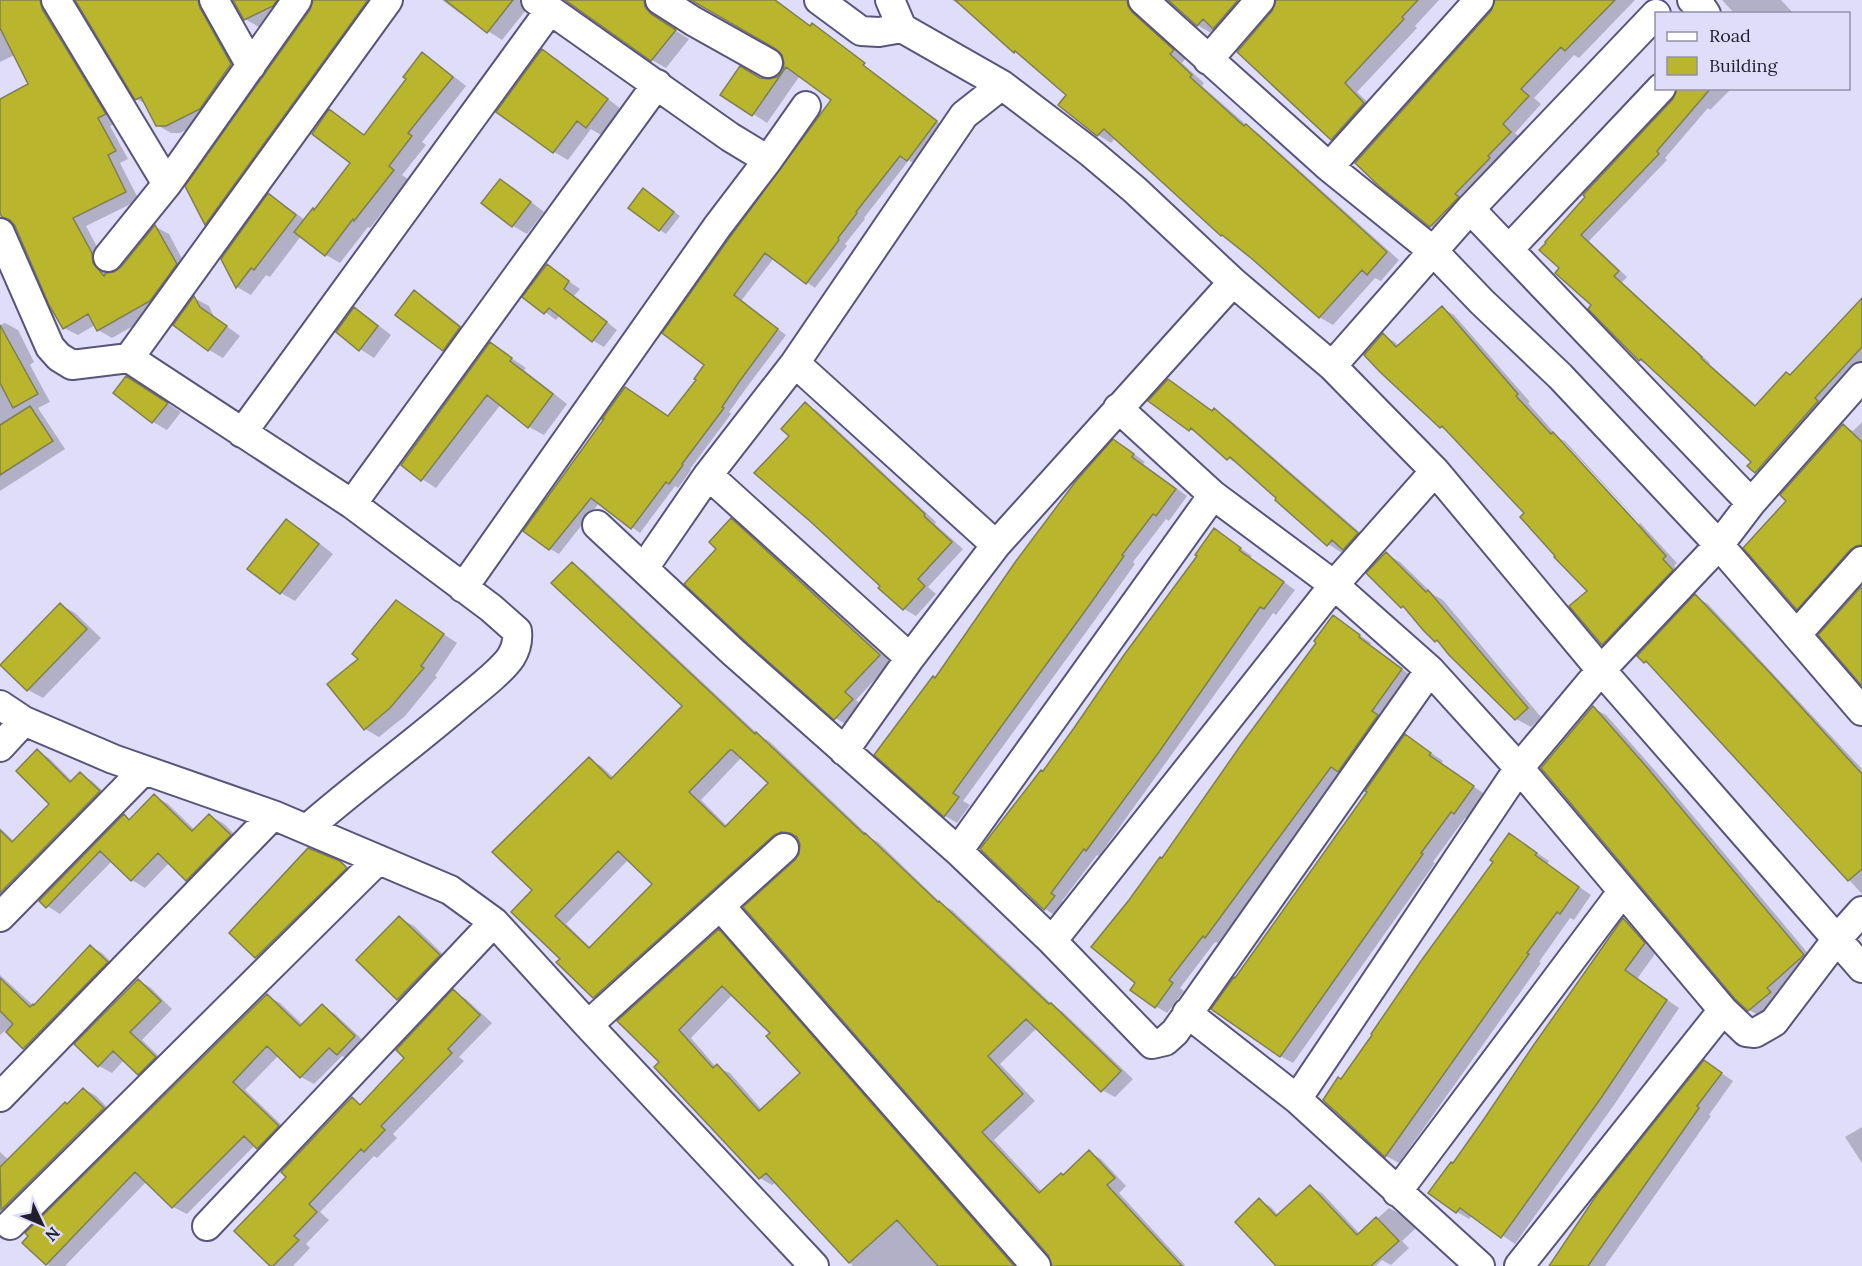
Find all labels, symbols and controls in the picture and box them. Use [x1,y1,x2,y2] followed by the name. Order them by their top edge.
[1655,12,1850,90] legend
[1709,24,1751,47] text: Road
[1709,54,1779,77] text: Building
[12,1194,72,1254] north arrow
[41,1223,64,1246] text: N

